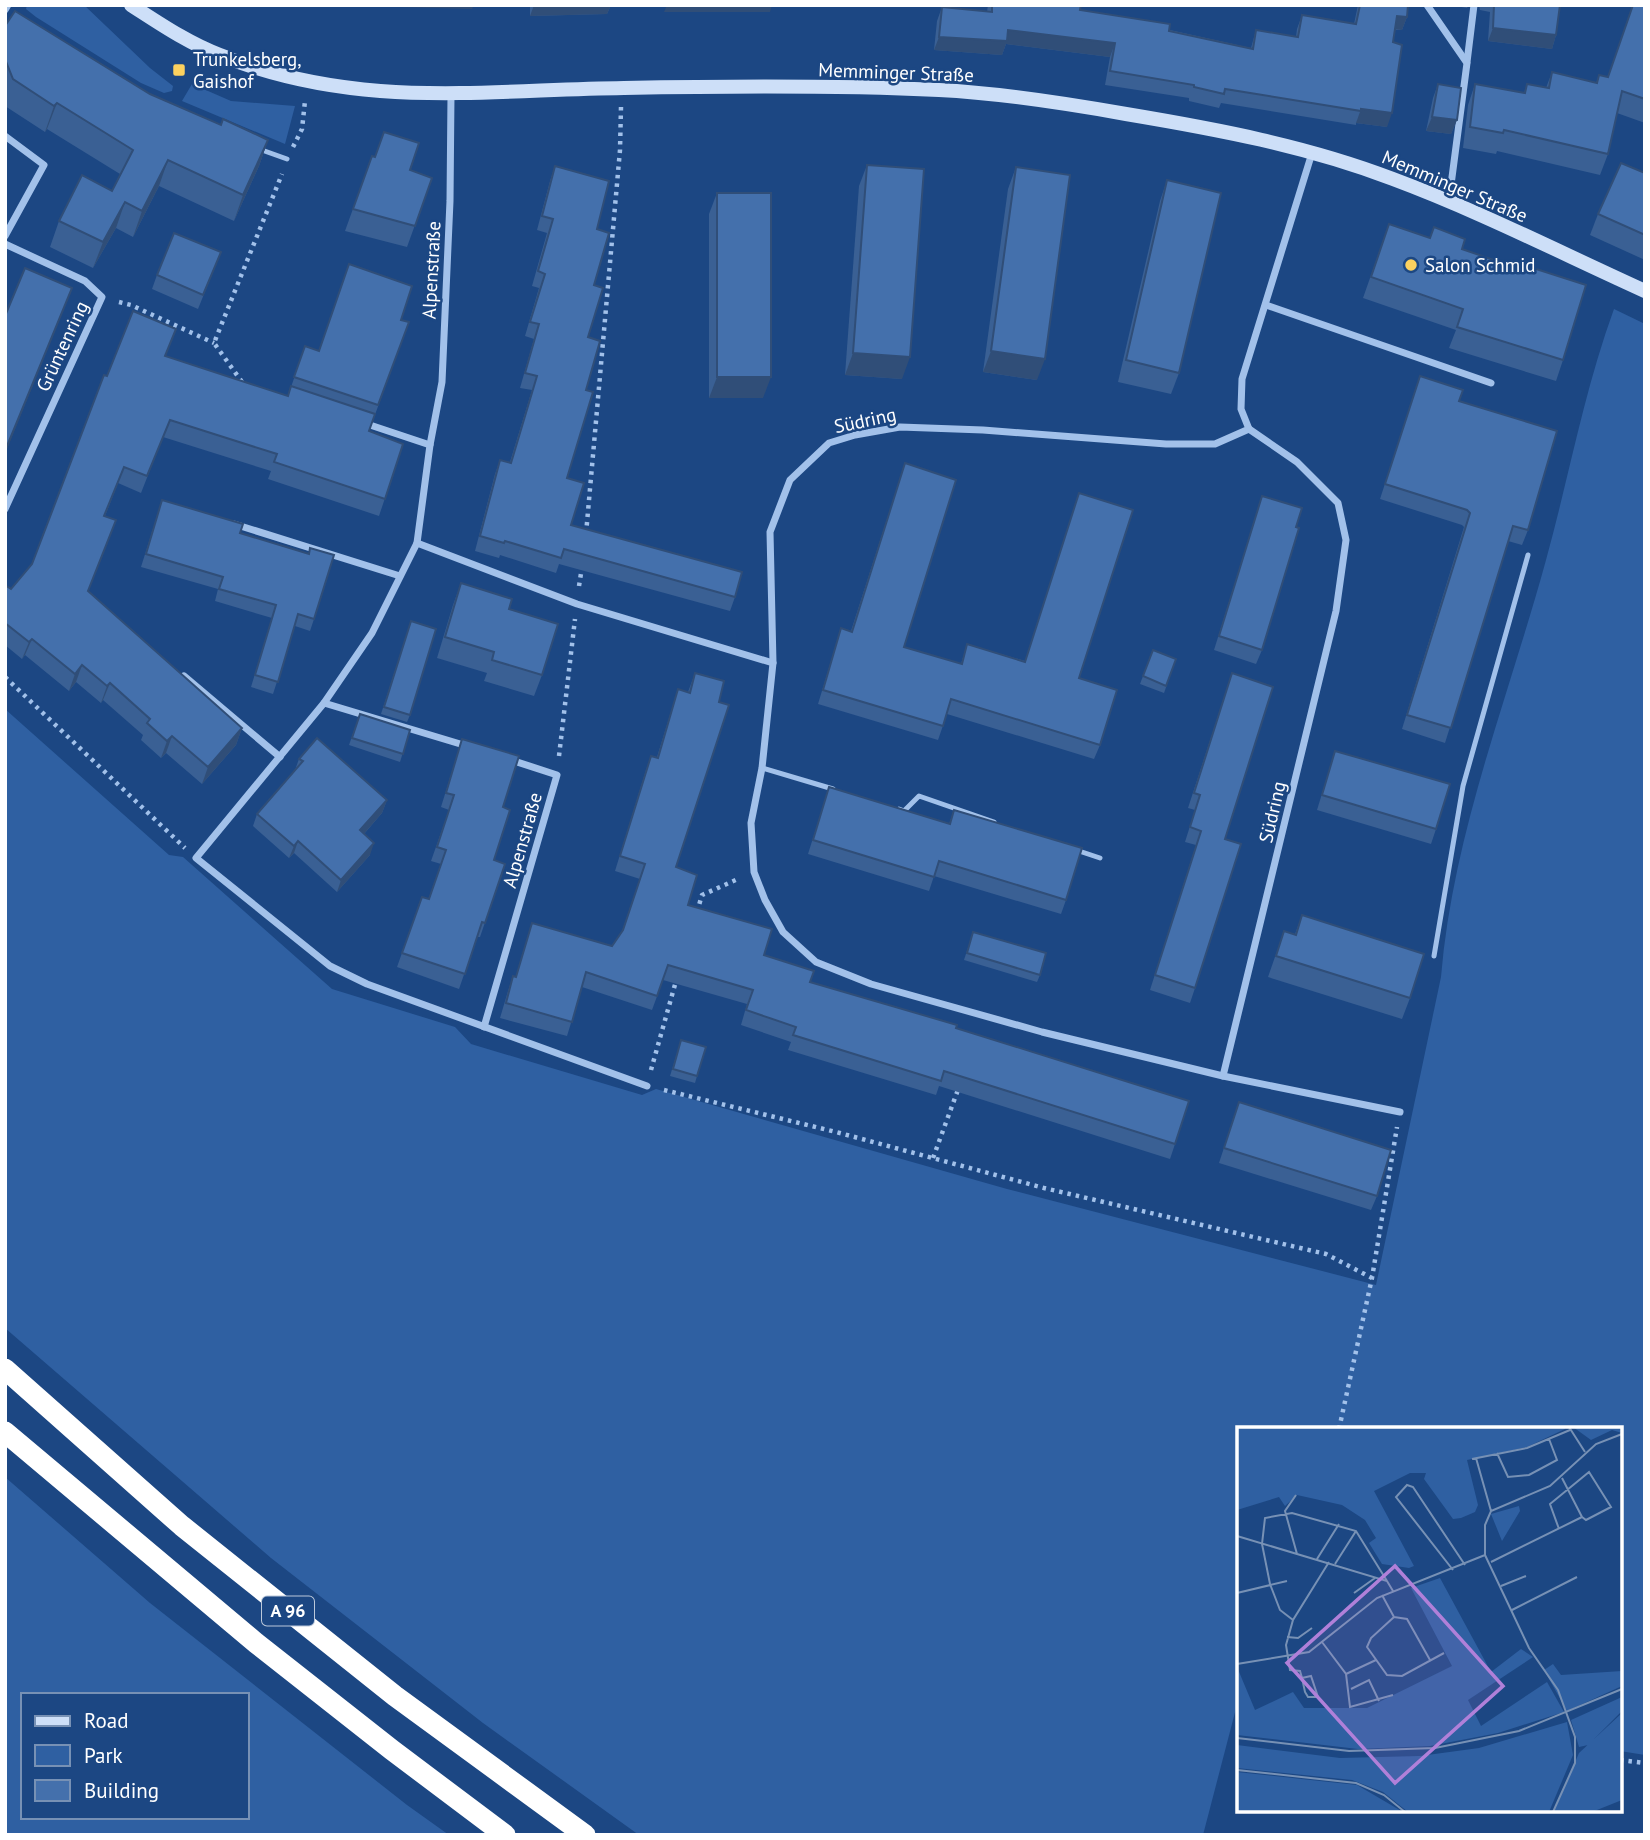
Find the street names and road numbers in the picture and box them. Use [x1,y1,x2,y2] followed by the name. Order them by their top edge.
[818,57,974,87] street label: Memminger Straße
[1379,145,1531,227] street label: Memminger Straße
[416,220,446,320] street label: Alpenstraße
[31,297,93,395] street label: Grüntenring
[832,402,898,438] street label: Südring
[1253,779,1291,845] street label: Südring
[497,789,547,891] street label: Alpenstraße
[262,1596,314,1626] road number: A 96

